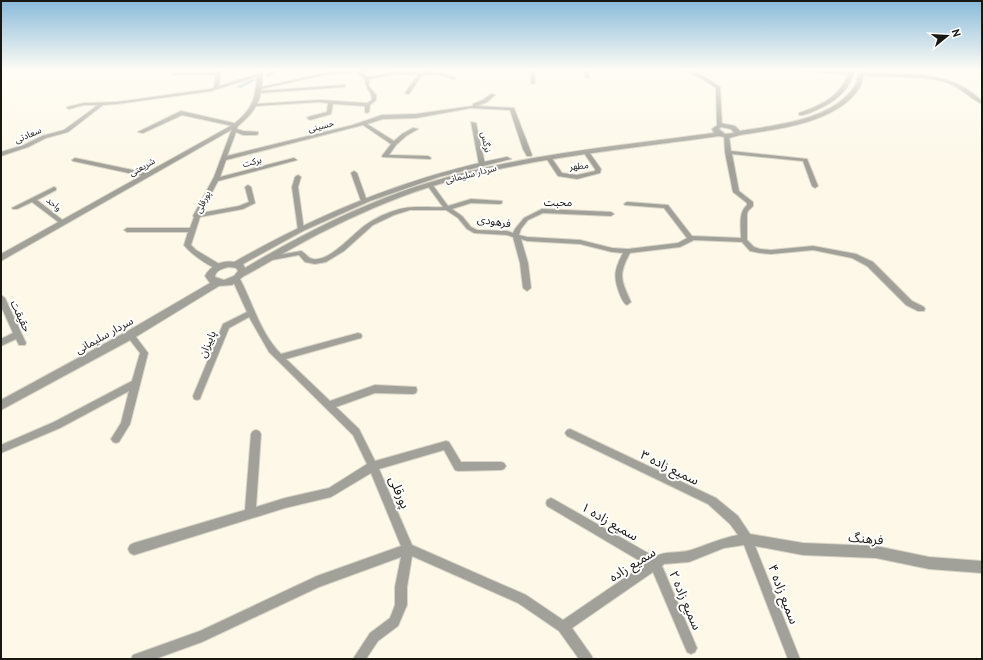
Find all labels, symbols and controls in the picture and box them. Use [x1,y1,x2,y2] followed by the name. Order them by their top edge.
[927,16,967,56] north arrow
[949,27,964,39] text: N
[307,117,335,134] street label: حسینی
[13,124,43,145] street label: سعادتی
[478,131,494,153] street label: نرگس
[241,154,263,170] street label: برکت
[127,155,157,179] street label: شریعتی
[568,159,589,173] street label: مطهر
[444,162,498,186] street label: سردار سلیمانی
[192,189,214,215] street label: پورقلی
[45,194,64,213] street label: واحد
[544,195,573,209] street label: محبت
[476,212,512,230] street label: فرهودی
[8,298,35,335] street label: حقیقت
[73,313,136,357] street label: سردار سلیمانی
[195,328,220,360] street label: پاییزان
[637,446,702,491] street label: سمیع زاده ۳
[384,473,414,512] street label: پورقلی
[577,498,641,546] street label: سمیع زاده ۱
[848,529,884,549] street label: فرهنگ
[606,543,660,587] street label: سمیع زاده
[762,562,803,627] street label: سمیع زاده ۴
[664,568,706,633] street label: سمیع زاده ۲

